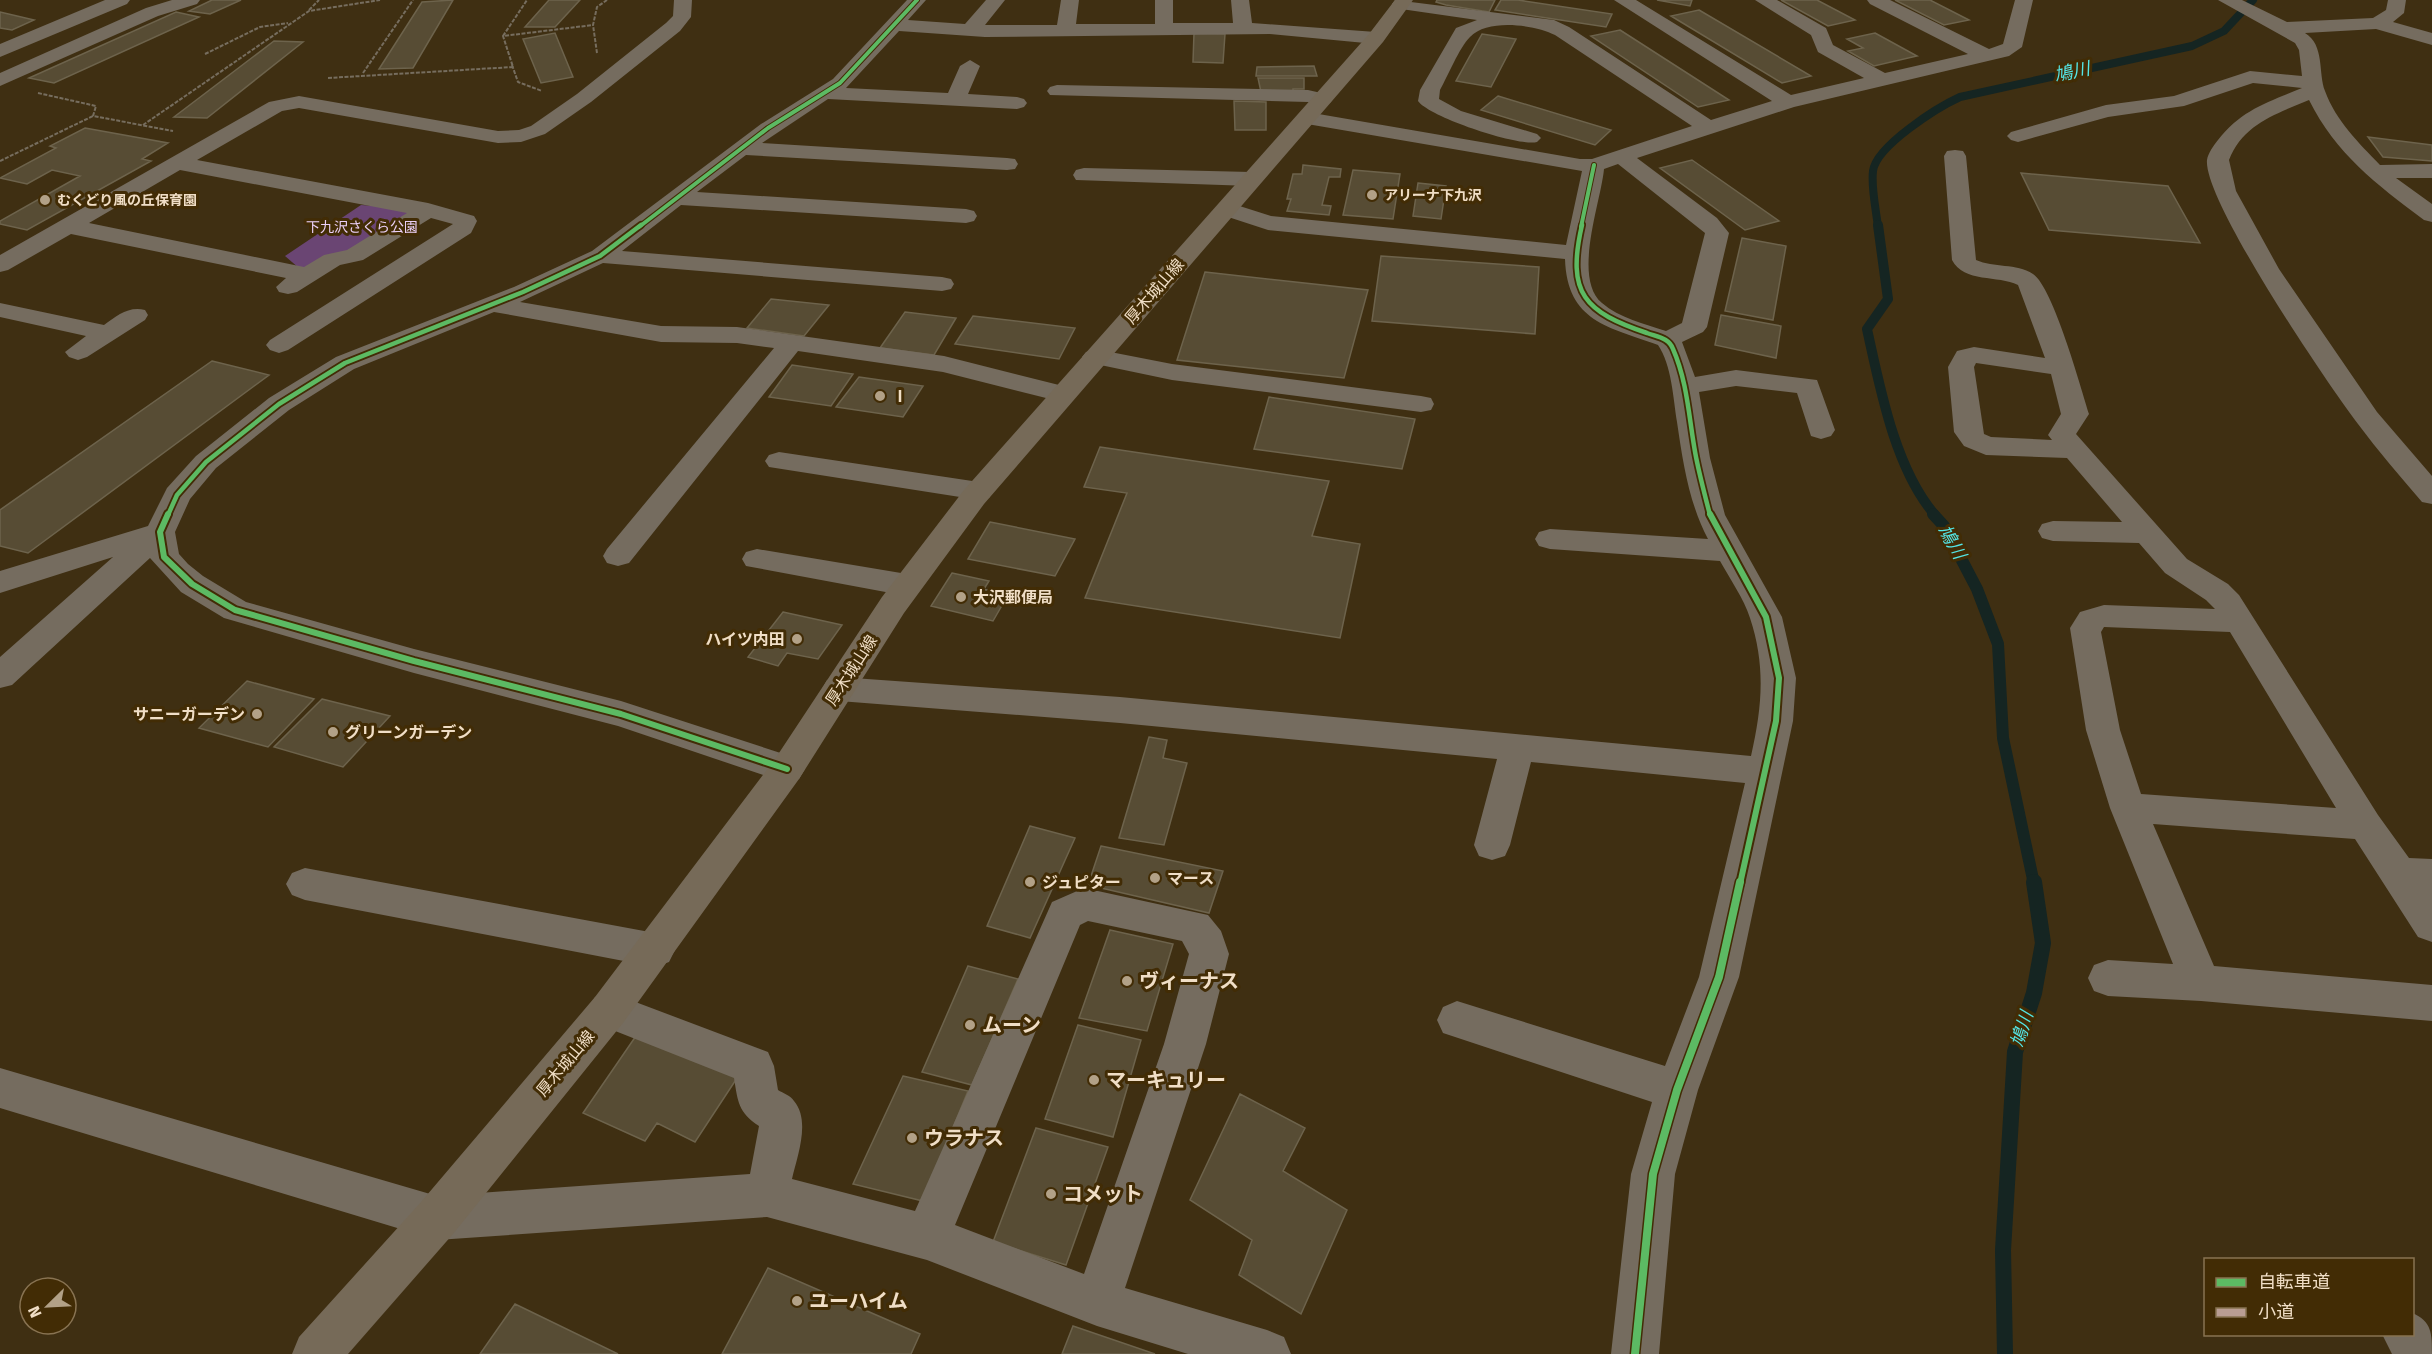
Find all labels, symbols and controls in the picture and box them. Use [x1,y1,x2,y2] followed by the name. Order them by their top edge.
[2052,57,2094,87] water label: 鳩川
[1384,187,1482,204] place label: アリーナ下九沢
[1365,188,1379,202] marker: アリーナ下九沢
[57,192,197,209] place label: むくどり風の丘保育園
[38,193,52,207] marker: むくどり風の丘保育園
[306,219,418,236] park label: 下九沢さくら公園
[1121,255,1188,328] street label: 厚木城山線
[892,387,908,406] place label: Ⅰ
[873,389,887,403] marker: Ⅰ
[1933,521,1972,565] water label: 鳩川
[973,588,1053,607] place label: 大沢郵便局
[954,590,968,604] marker: 大沢郵便局
[705,630,785,649] place label: ハイツ内田
[790,632,804,646] marker: ハイツ内田
[822,632,881,709] street label: 厚木城山線
[133,705,245,724] place label: サニーガーデン
[250,707,264,721] marker: サニーガーデン
[345,723,472,742] place label: グリーンガーデン
[326,725,340,739] marker: グリーンガーデン
[1167,869,1214,888] place label: マース
[1148,871,1162,885] marker: マース
[1042,873,1121,892] place label: ジュピター
[1023,875,1037,889] marker: ジュピター
[1139,969,1239,993] place label: ヴィーナス
[1120,974,1134,988] marker: ヴィーナス
[2006,1007,2038,1049] water label: 鳩川
[982,1013,1041,1037] place label: ムーン
[963,1018,977,1032] marker: ムーン
[532,1027,598,1100] street label: 厚木城山線
[1106,1068,1226,1092] place label: マーキュリー
[1087,1073,1101,1087] marker: マーキュリー
[924,1126,1004,1150] place label: ウラナス
[905,1131,919,1145] marker: ウラナス
[1063,1182,1143,1206] place label: コメット
[1044,1187,1058,1201] marker: コメット
[2204,1258,2414,1336] legend
[2258,1271,2330,1293] text: 自転車道
[18,1276,78,1336] north arrow
[809,1289,908,1313] place label: ユーハイム
[790,1294,804,1308] marker: ユーハイム
[2258,1301,2294,1323] text: 小道
[24,1303,46,1321] text: N

